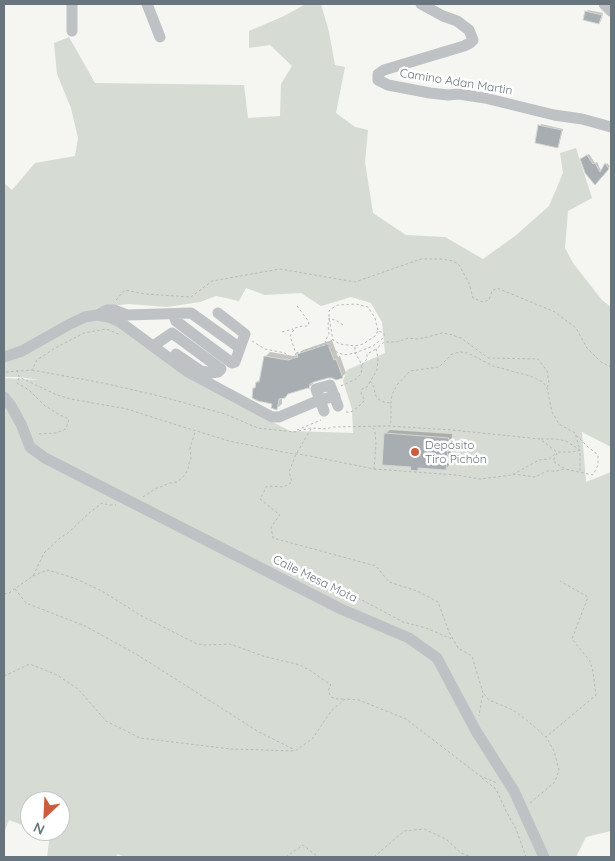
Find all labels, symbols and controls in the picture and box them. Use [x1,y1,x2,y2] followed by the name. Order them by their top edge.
[399,66,513,98] street label: Camino Adan Martin
[425,438,487,466] place label: Depósito Tiro Pichón
[409,446,421,458] marker: Depósito Tiro Pichón
[270,552,360,606] street label: Calle Mesa Mota
[20,791,70,841] north arrow
[31,818,48,839] text: N

